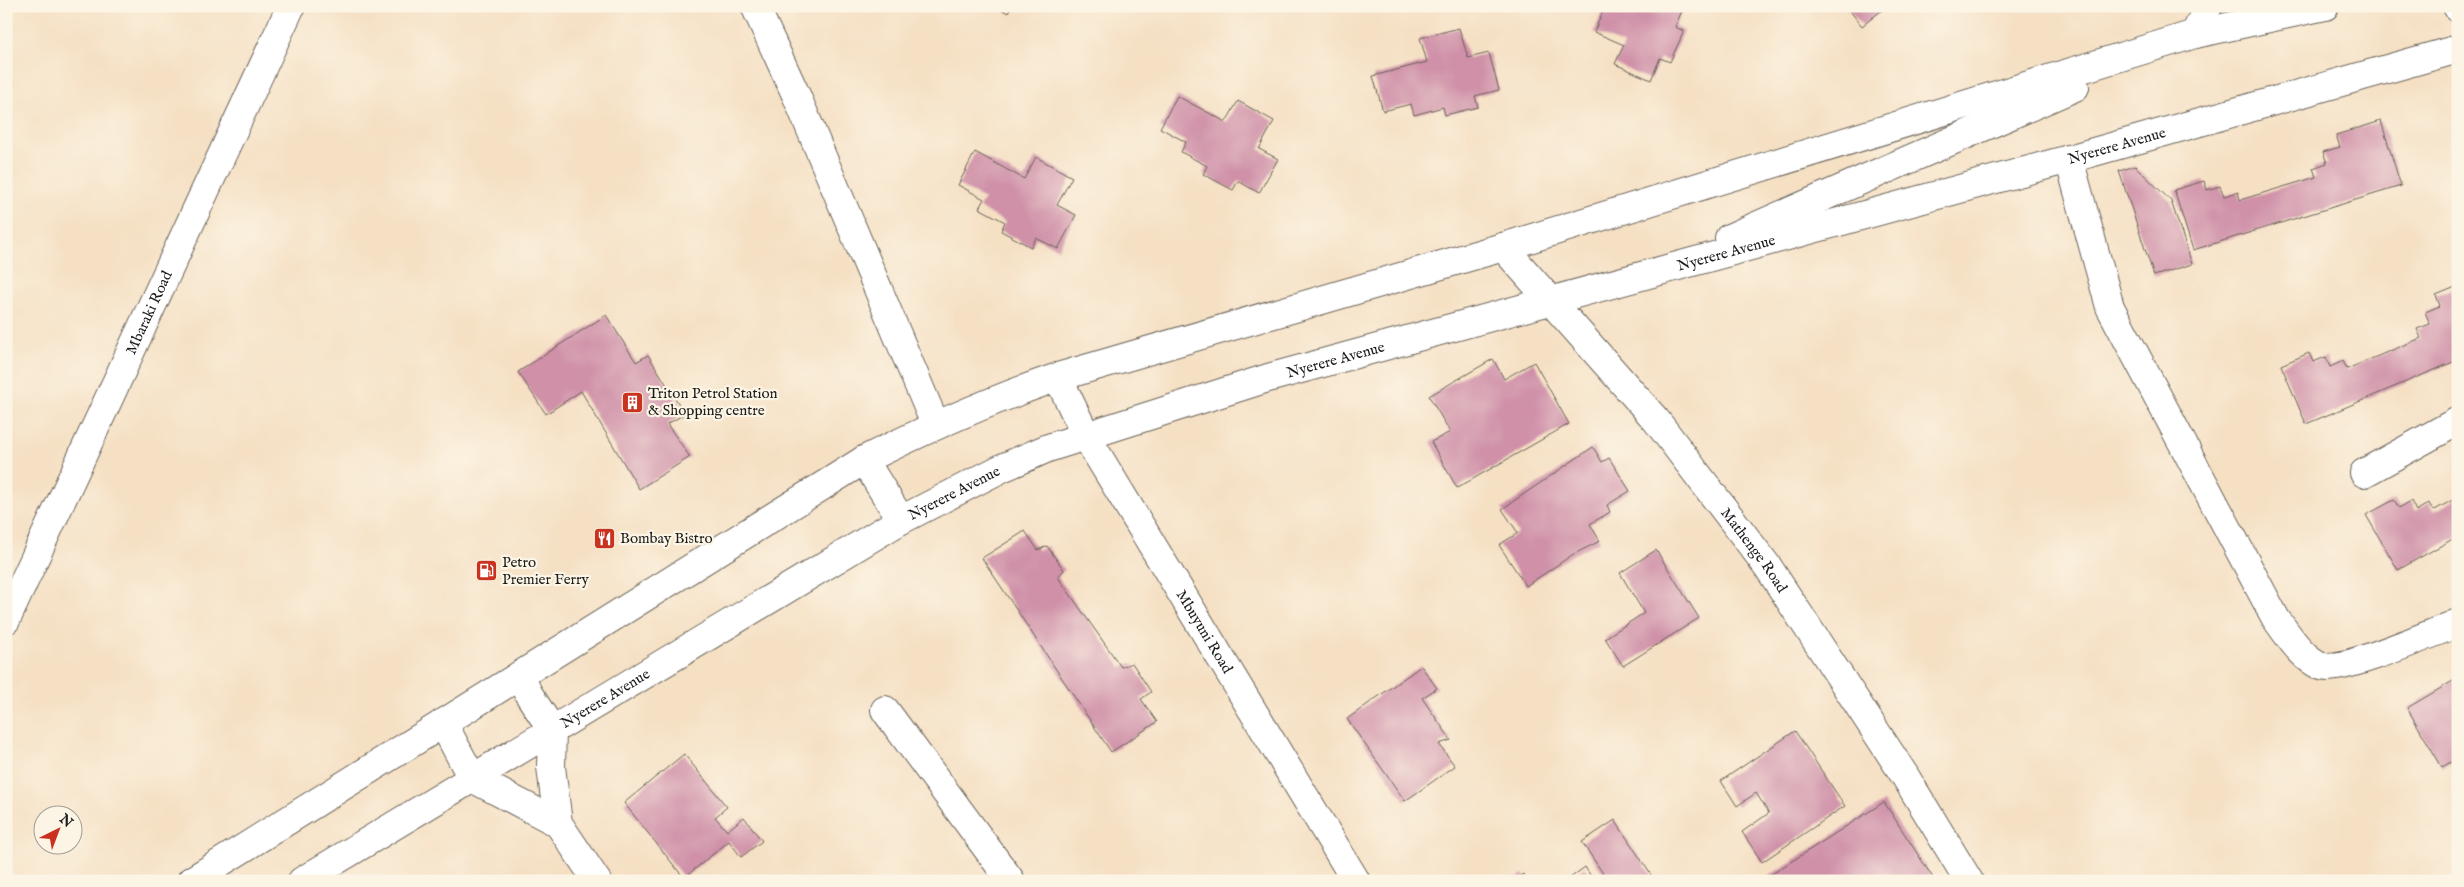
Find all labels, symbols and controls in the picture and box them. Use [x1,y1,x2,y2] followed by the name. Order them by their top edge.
[2066,123,2168,169] street label: Nyerere Avenue
[1675,231,1778,276] street label: Nyerere Avenue
[122,267,177,357] street label: Mbaraki Road
[1285,338,1387,382] street label: Nyerere Avenue
[648,384,778,420] place label: Triton Petrol Station & Shopping centre
[620,390,644,414] building icon: Triton Petrol Station & Shopping centre
[905,462,1004,525] street label: Nyerere Avenue
[1716,504,1792,597] street label: Mathenge Road
[592,526,616,550] restaurant icon: Bombay Bistro
[620,529,713,548] place label: Bombay Bistro
[502,553,590,589] place label: Petro Premier Ferry
[474,559,498,583] fuel station icon: Petro Premier Ferry
[1172,587,1237,678] street label: Mbuyuni Road
[557,664,654,733] street label: Nyerere Avenue
[32,804,82,854] north arrow
[55,810,77,832] text: N

